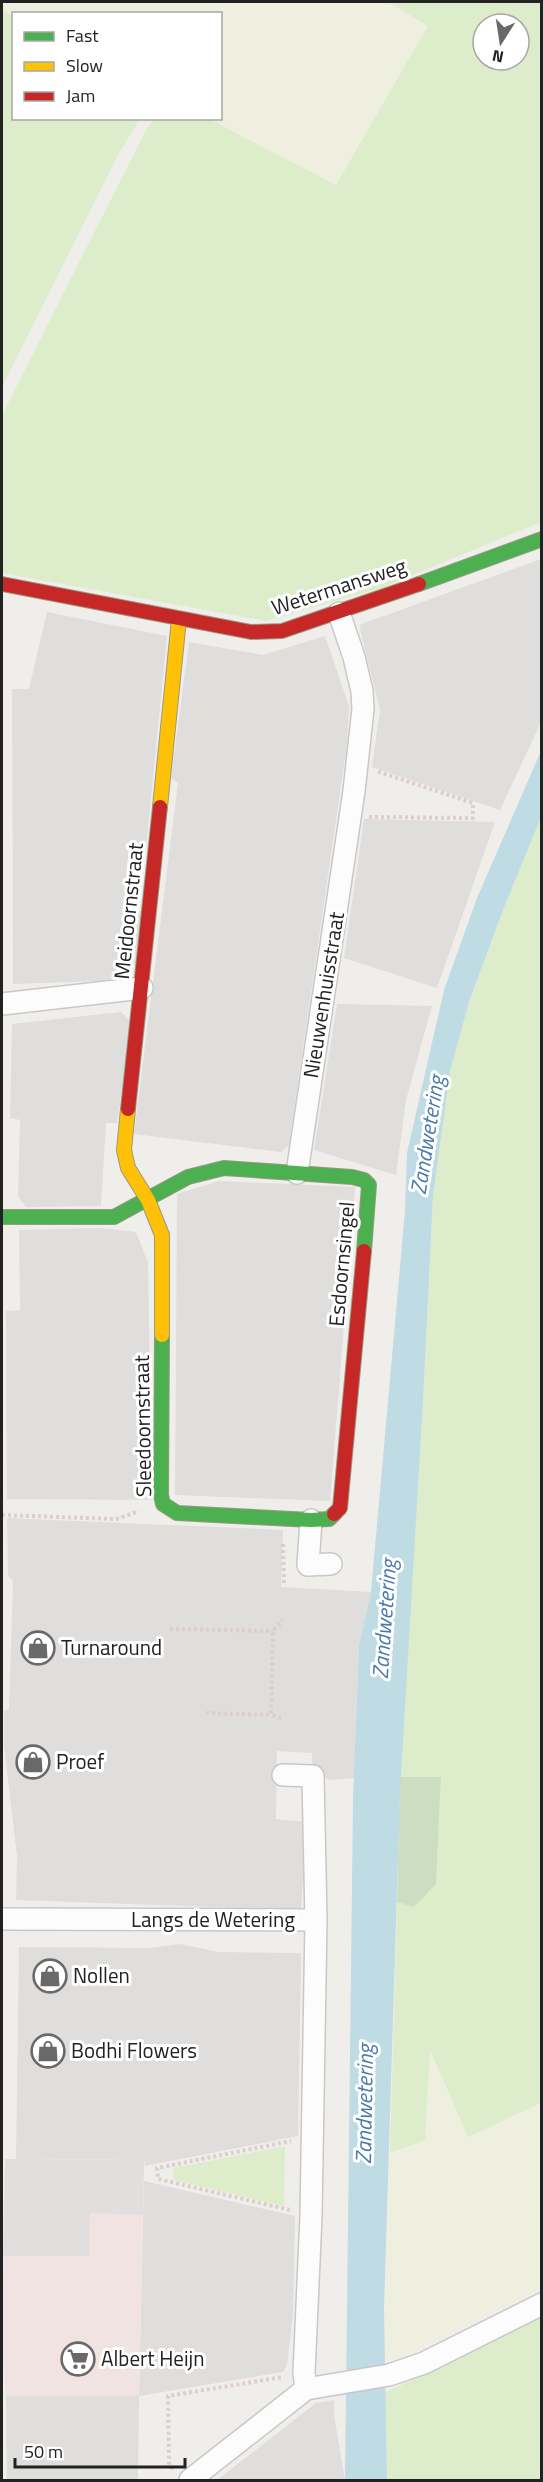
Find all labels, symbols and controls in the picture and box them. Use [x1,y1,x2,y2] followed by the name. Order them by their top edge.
[12,12,222,120] legend
[471,12,531,72] north arrow
[66,22,99,49] text: Fast
[490,44,506,70] text: N
[66,52,103,79] text: Slow
[66,82,95,109] text: Jam
[267,549,411,623] street label: Wetermansweg
[105,840,151,981] street label: Meidoornstraat
[294,909,352,1080] street label: Nieuwenhuisstraat
[401,1071,454,1197] water label: Zandwetering
[320,1200,362,1328] street label: Esdoornsingel
[125,1354,159,1497] street label: Sleedoornstraat
[363,1555,405,1680] water label: Zandwetering
[20,1630,56,1666] shop icon: Turnaround
[61,1631,162,1663] place label: Turnaround
[15,1744,51,1780] shop icon: Proef
[56,1745,104,1777] place label: Proef
[131,1903,295,1935] street label: Langs de Wetering
[32,1958,68,1994] shop icon: Nollen
[73,1959,130,1991] place label: Nollen
[30,2033,66,2069] shop icon: Bodhi Flowers
[71,2034,197,2066] place label: Bodhi Flowers
[346,2041,382,2164] water label: Zandwetering
[60,2341,96,2377] supermarket icon: Albert Heijn
[101,2342,204,2374] place label: Albert Heijn
[15,2431,184,2469] scale bar
[24,2438,63,2465] text: 50 m

